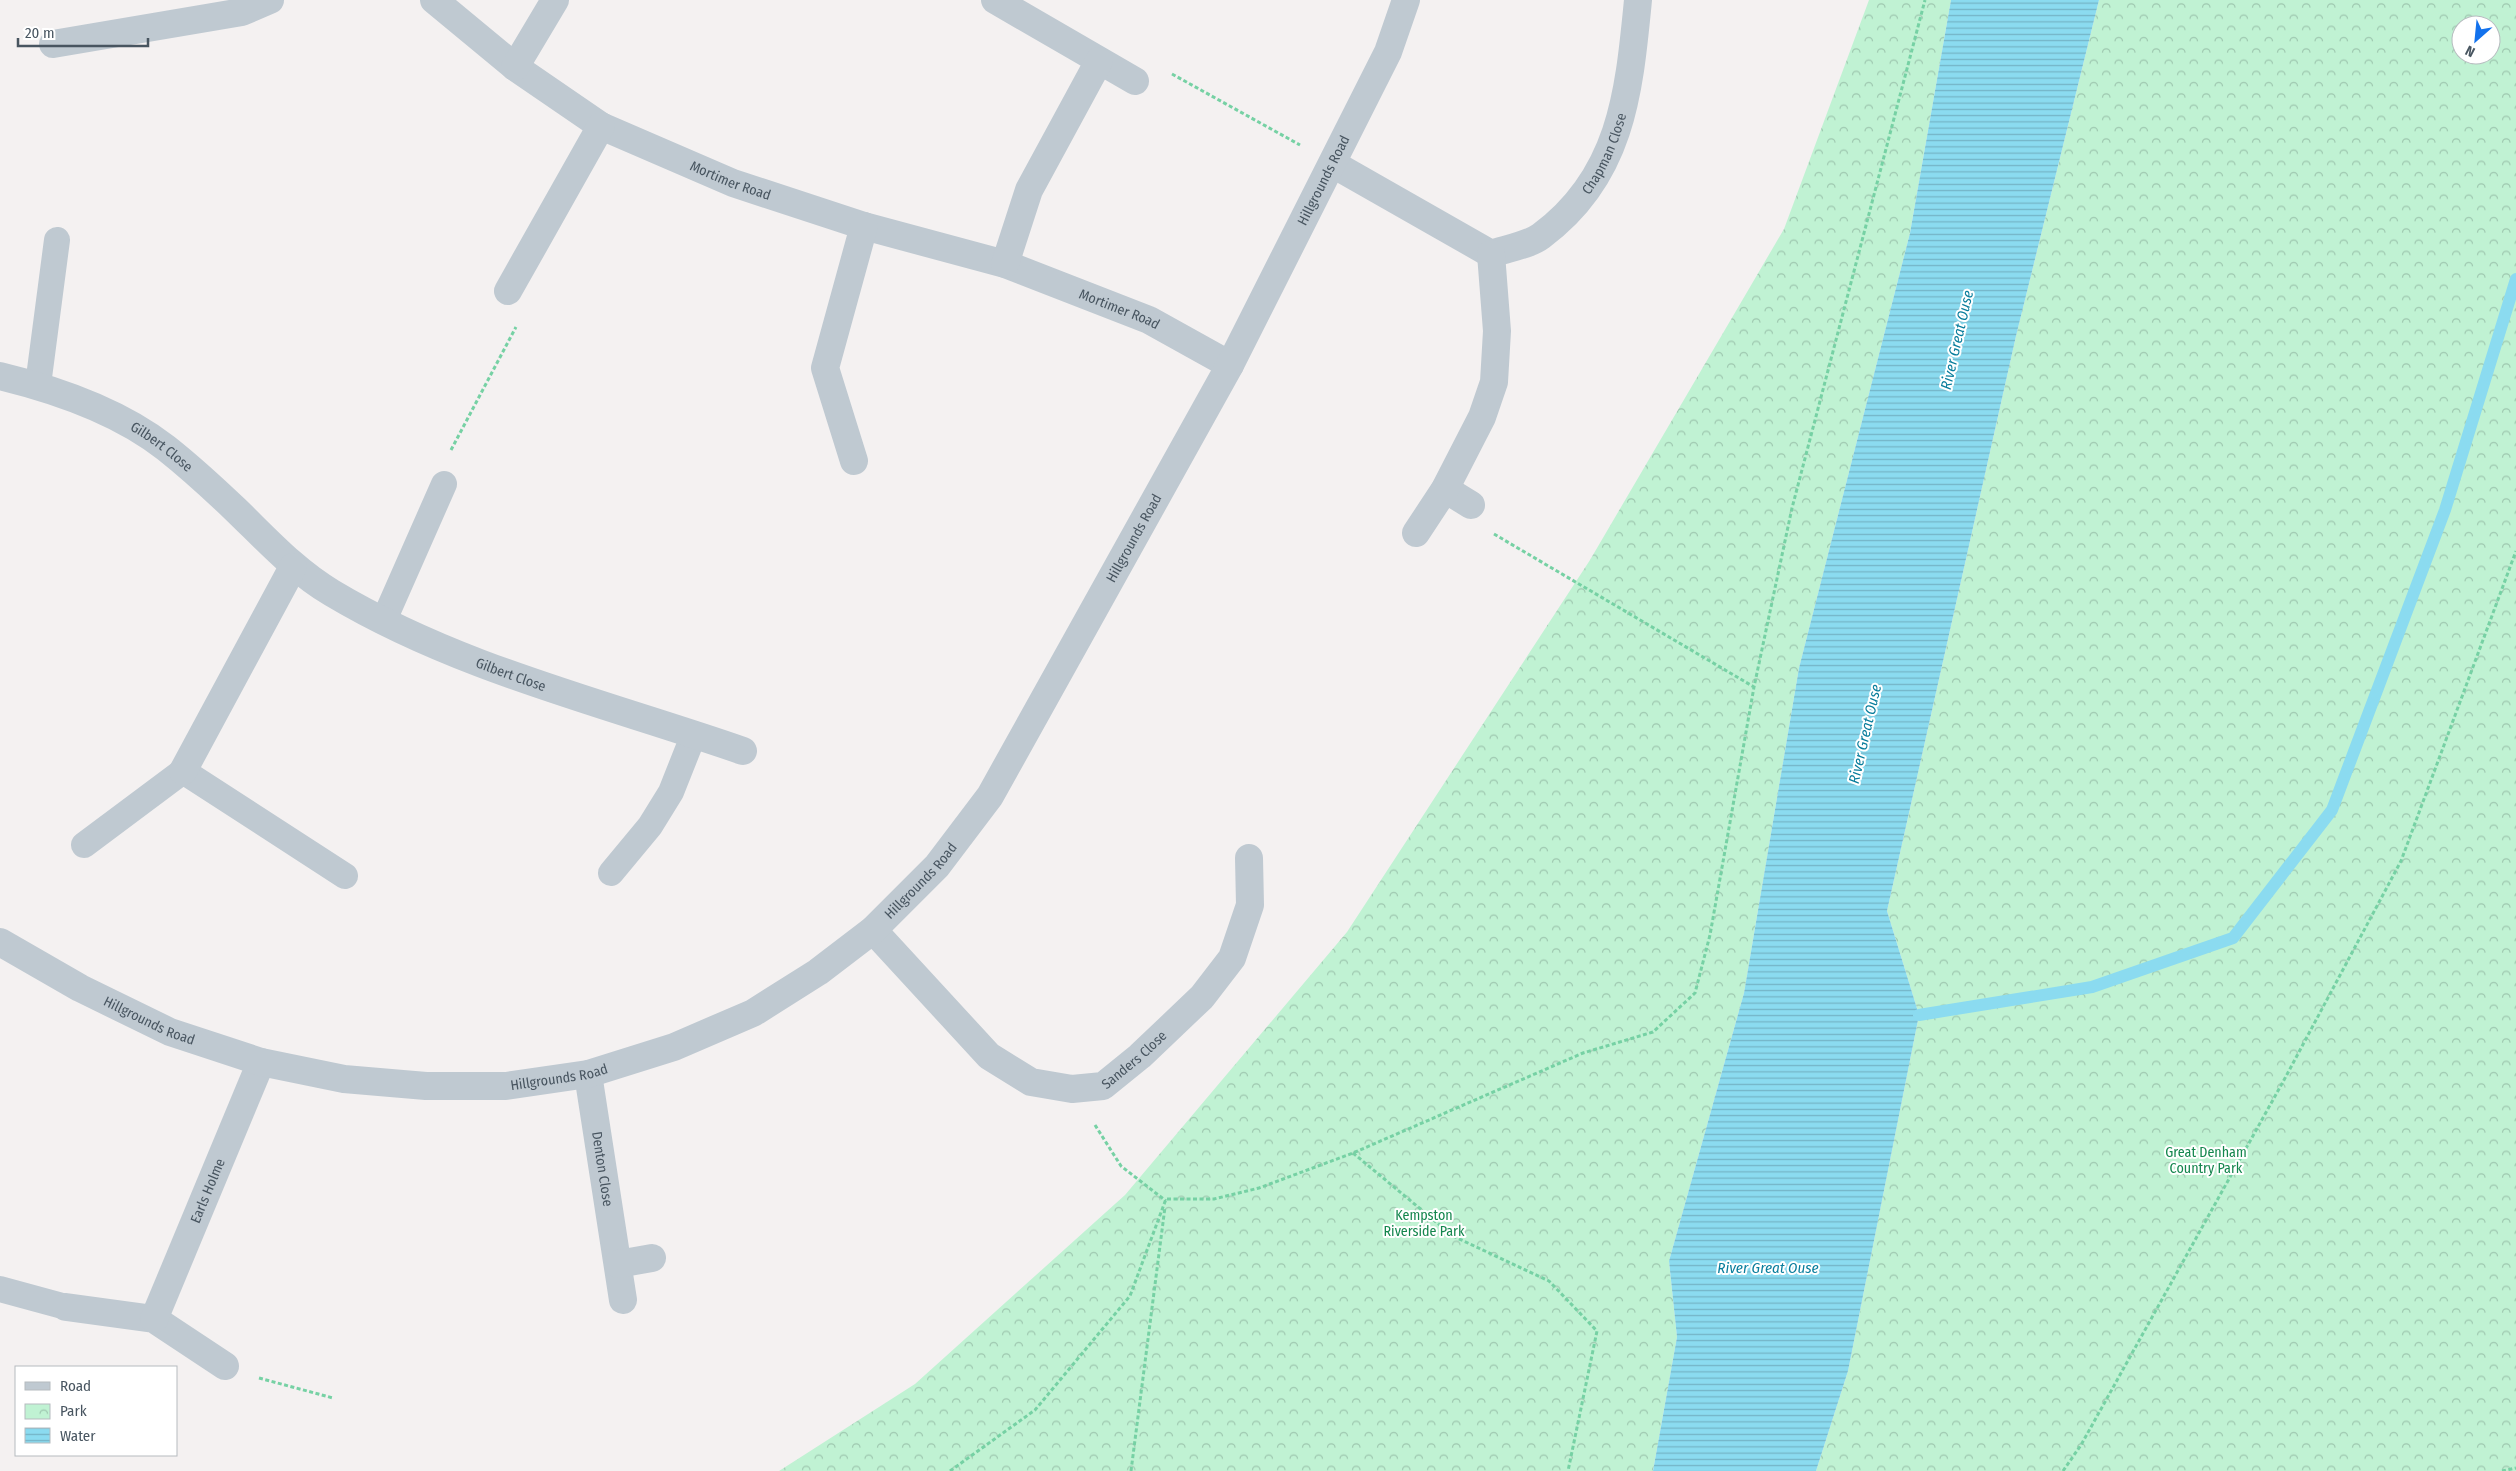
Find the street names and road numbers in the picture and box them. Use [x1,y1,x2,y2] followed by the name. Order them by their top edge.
[1578,111,1630,198] street label: Chapman Close
[1294,133,1354,228] street label: Hillgrounds Road
[687,157,773,204] street label: Mortimer Road
[1077,286,1163,333] street label: Mortimer Road
[127,418,196,476] street label: Gilbert Close
[1103,491,1165,585] street label: Hillgrounds Road
[473,654,548,695] street label: Gilbert Close
[881,839,961,923] street label: Hillgrounds Road
[101,993,197,1049] street label: Hillgrounds Road
[1098,1027,1170,1093] street label: Sanders Close
[509,1060,610,1094] street label: Hillgrounds Road
[588,1130,616,1208] street label: Denton Close
[187,1156,229,1226] street label: Earls Holme

